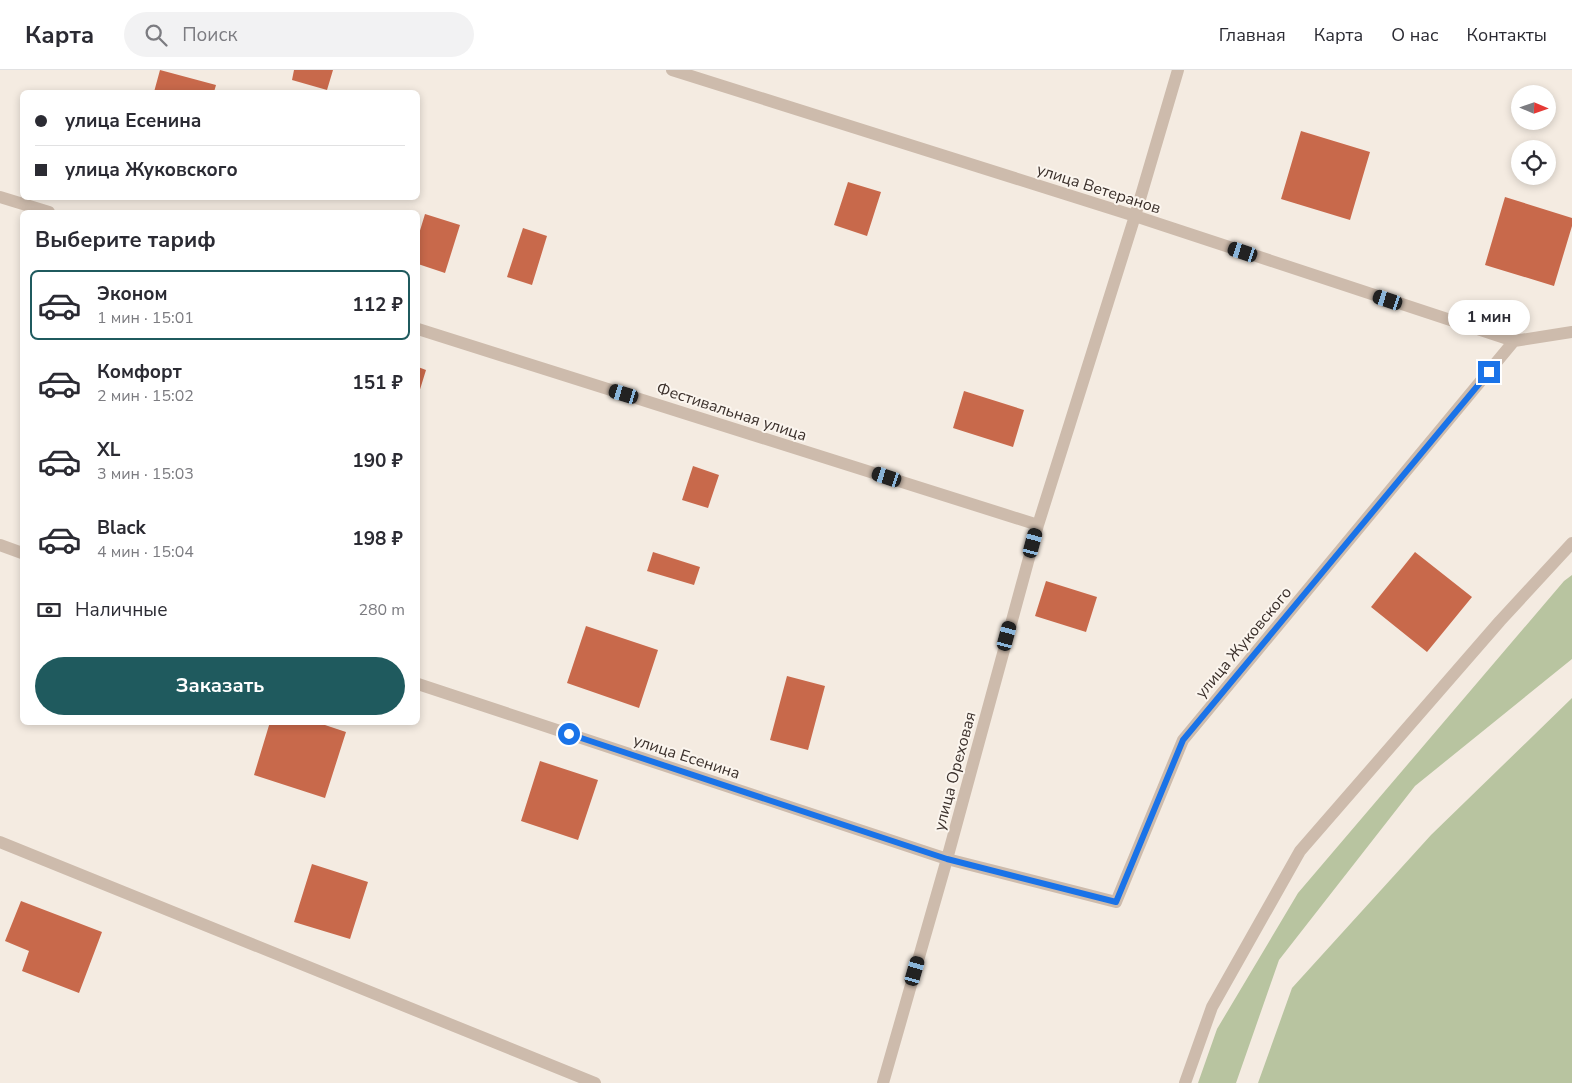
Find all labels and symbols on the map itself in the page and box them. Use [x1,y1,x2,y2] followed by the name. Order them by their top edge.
[1511,85,1556,130] north arrow
[1034,159,1164,219] street label: улица Ветеранов
[1226,240,1259,264] car
[1371,288,1404,312] car
[1448,300,1530,334] callout: 1 мин
[1478,361,1500,383] route end
[654,377,810,447] street label: Фестивальная улица
[607,382,640,406] car
[870,465,903,489] car
[1021,527,1044,559] car
[1191,582,1297,703] street label: улица Жуковского
[995,620,1018,652] car
[928,709,981,833] street label: улица Ореховая
[558,723,580,745] route start
[630,729,743,785] street label: улица Есенина
[903,955,926,987] car

